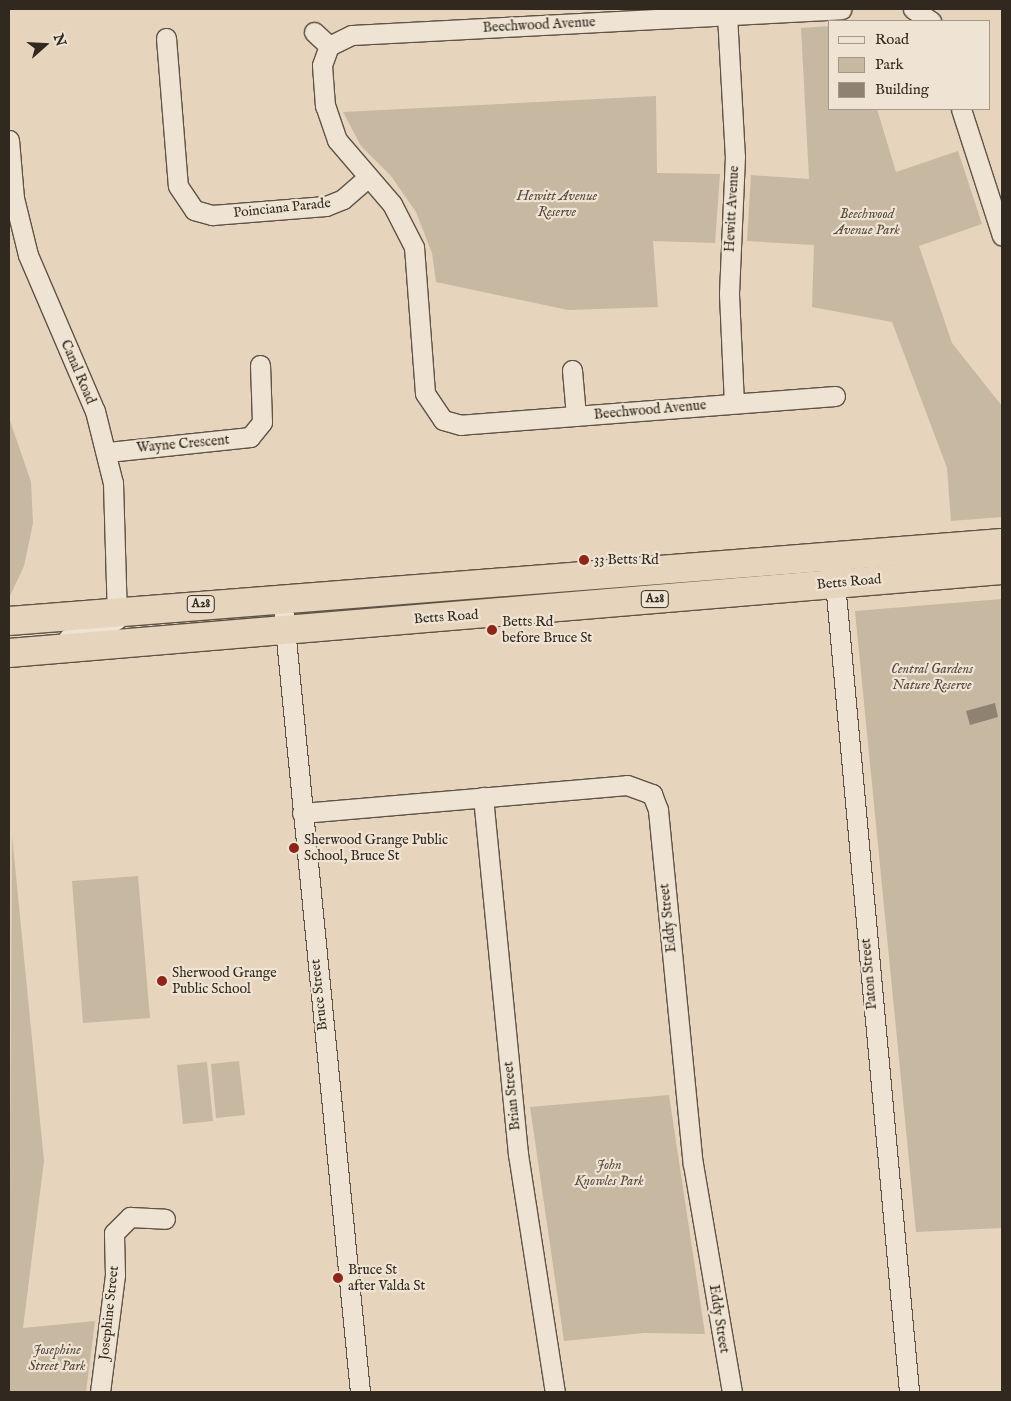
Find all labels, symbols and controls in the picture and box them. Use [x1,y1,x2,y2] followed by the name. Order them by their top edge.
[482,14,596,36] street label: Beechwood Avenue
[20,20,70,70] north arrow
[828,20,991,110] legend
[875,30,909,49] text: Road
[49,31,70,49] text: N
[875,55,904,74] text: Park
[875,80,929,99] text: Building
[721,165,743,253] street label: Hewitt Avenue
[517,188,597,220] park label: Hewitt Avenue Reserve
[232,195,332,221] street label: Poinciana Parade
[834,206,900,238] park label: Beechwood Avenue Park
[57,337,99,407] street label: Canal Road
[593,397,707,423] street label: Beechwood Avenue
[136,432,230,456] street label: Wayne Crescent
[594,552,659,568] place label: 33 Betts Rd
[578,554,590,566] marker: 33 Betts Rd
[816,571,882,593] street label: Betts Road
[640,590,670,608] road number: A28
[186,594,216,614] road number: A28
[413,606,479,628] street label: Betts Road
[502,614,592,646] place label: Betts Rd before Bruce St
[486,624,498,636] marker: Betts Rd before Bruce St
[891,661,973,694] park label: Central Gardens Nature Reserve
[304,832,448,864] place label: Sherwood Grange Public School, Bruce St
[288,842,300,854] marker: Sherwood Grange Public School, Bruce St
[656,883,680,953] street label: Eddy Street
[858,938,880,1010] street label: Paton Street
[307,958,331,1032] street label: Bruce Street
[172,965,277,998] place label: Sherwood Grange Public School
[156,975,168,987] marker: Sherwood Grange Public School
[500,1061,524,1131] street label: Brian Street
[574,1157,644,1190] park label: John Knowles Park
[348,1262,425,1294] place label: Bruce St after Valda St
[96,1265,122,1361] street label: Josephine Street
[332,1272,344,1284] marker: Bruce St after Valda St
[705,1283,733,1355] street label: Eddy Street
[28,1342,86,1374] park label: Josephine Street Park

